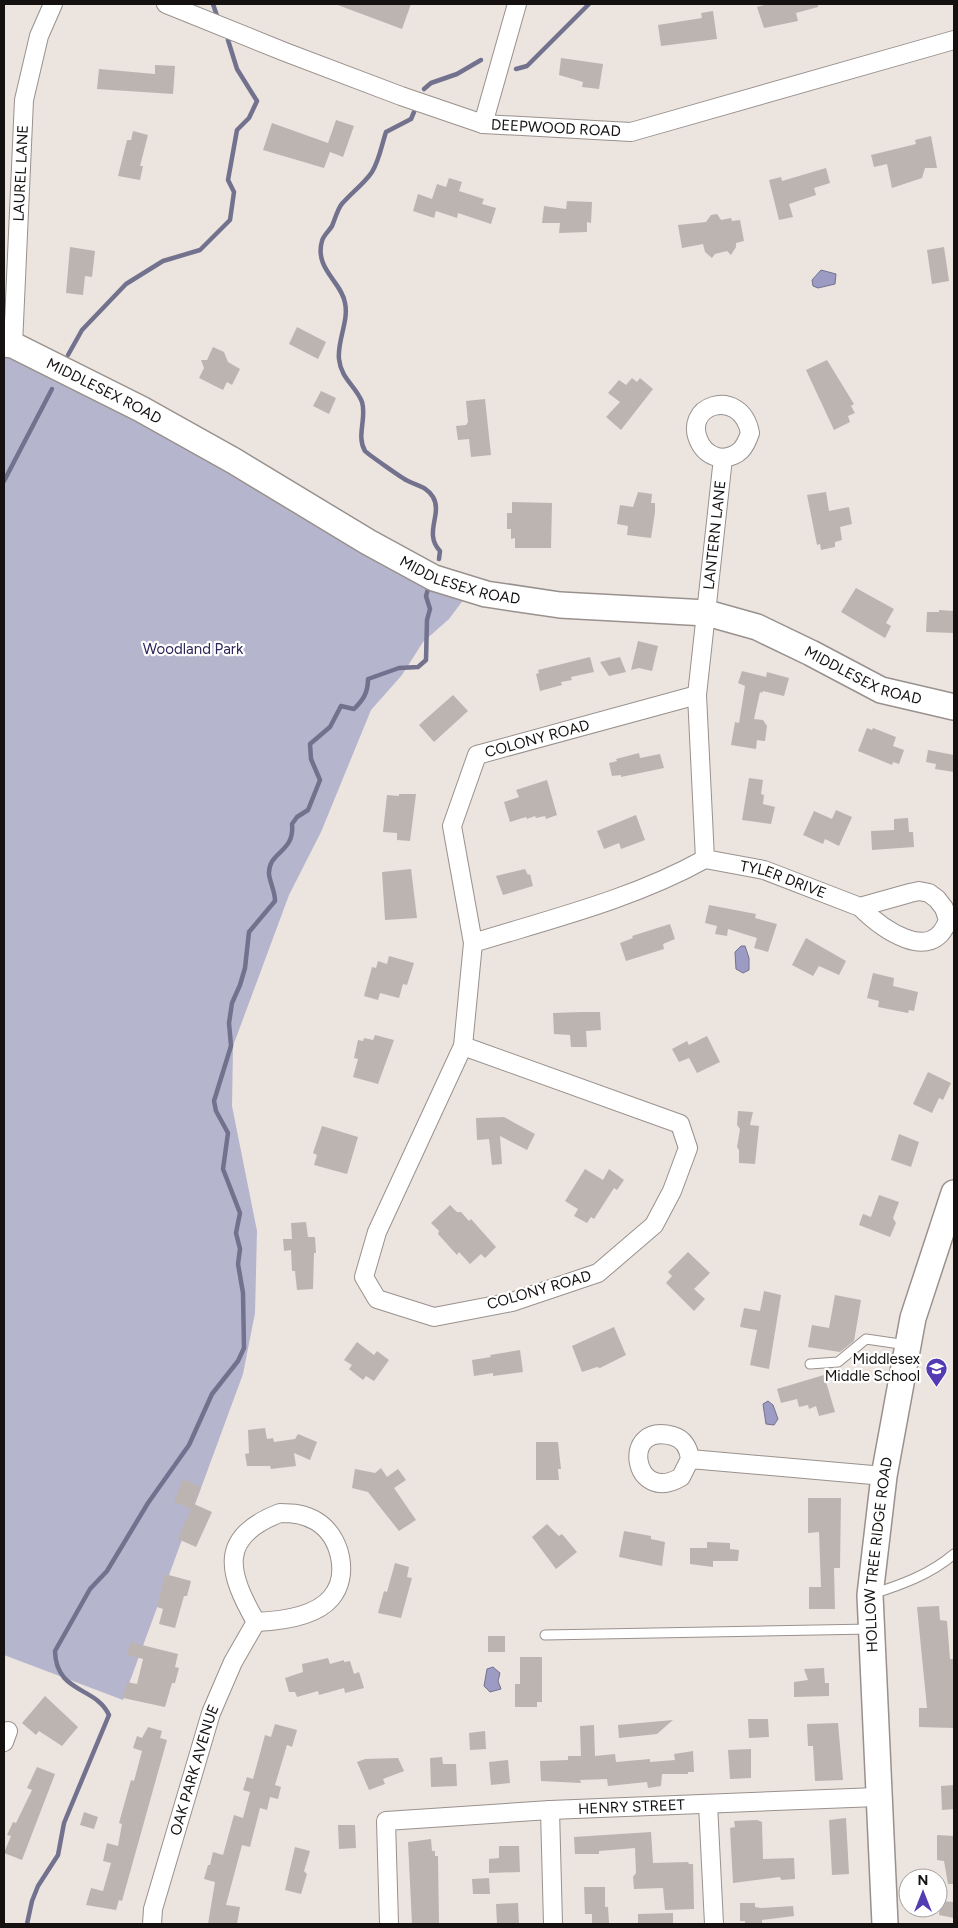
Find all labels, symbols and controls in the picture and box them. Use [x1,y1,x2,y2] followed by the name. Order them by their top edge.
[490,115,621,140] street label: DEEPWOOD ROAD
[10,124,32,222] street label: LAUREL LANE
[43,354,165,428] street label: MIDDLESEX ROAD
[700,480,729,591] street label: LANTERN LANE
[396,552,521,608] street label: MIDDLESEX ROAD
[143,640,244,658] park label: Woodland Park
[801,642,923,708] street label: MIDDLESEX ROAD
[483,716,591,761] street label: COLONY ROAD
[739,857,829,902] street label: TYLER DRIVE
[485,1267,593,1313] street label: COLONY ROAD
[825,1350,920,1385] place label: Middlesex Middle School
[924,1356,948,1387] school or university icon: Middlesex Middle School
[861,1456,896,1653] street label: HOLLOW TREE RIDGE ROAD
[166,1702,223,1838] street label: OAK PARK AVENUE
[578,1796,686,1818] street label: HENRY STREET
[898,1868,948,1918] north arrow
[918,1872,928,1889] text: N

